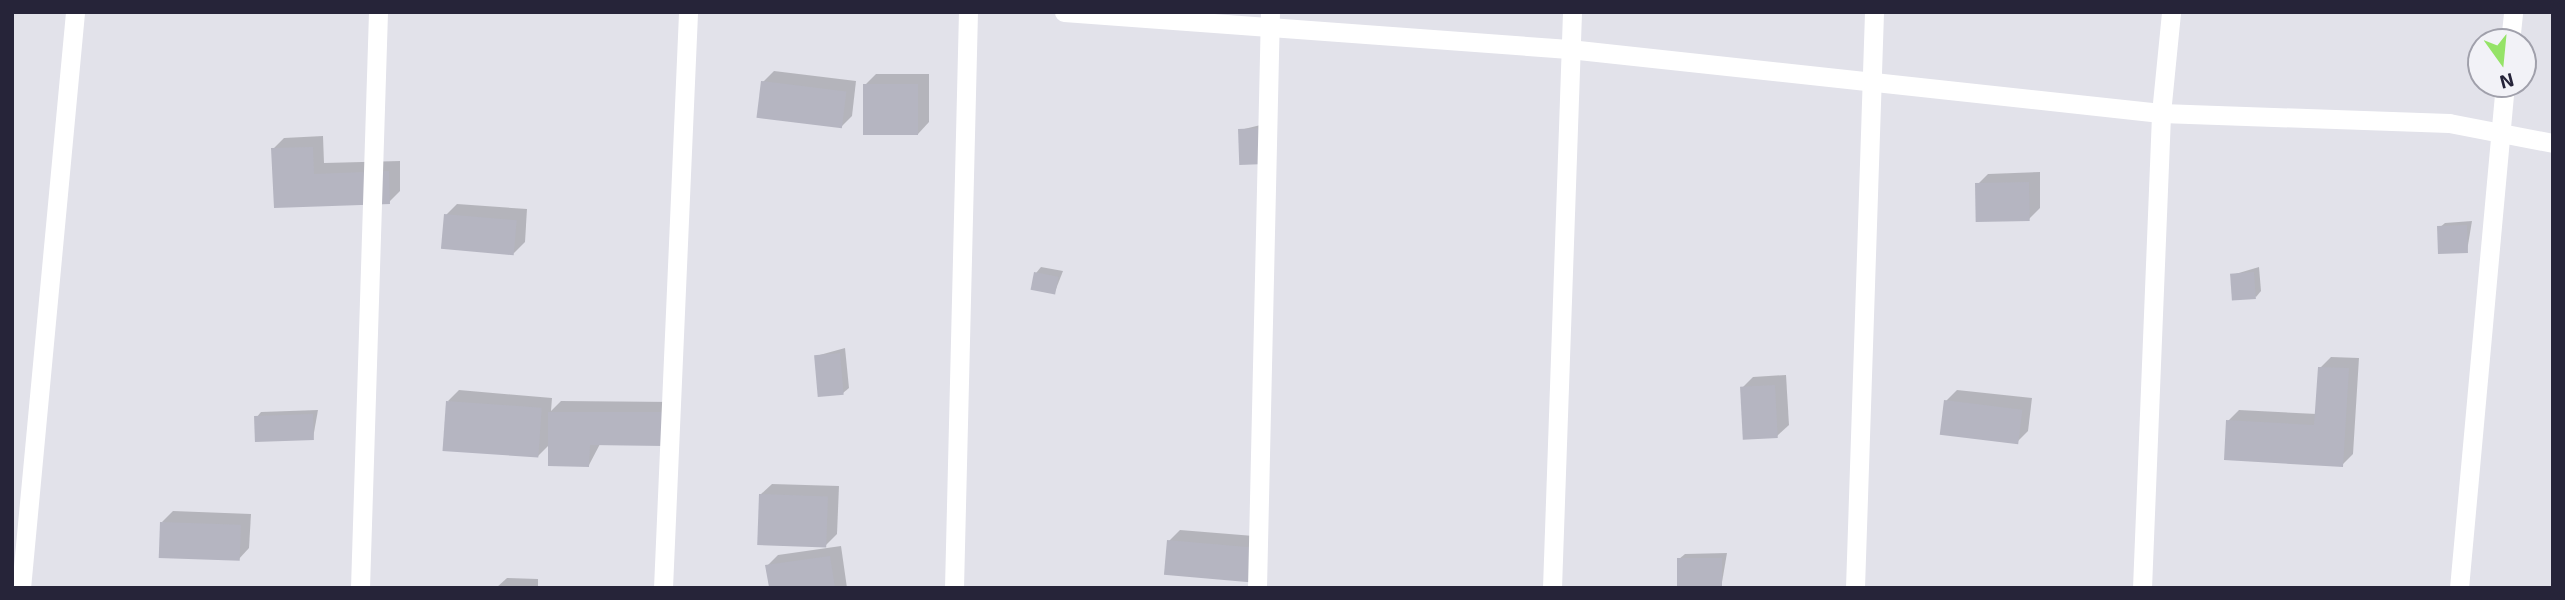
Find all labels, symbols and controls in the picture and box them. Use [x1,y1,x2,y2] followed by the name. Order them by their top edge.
[2467,28,2537,98] north arrow
[2497,69,2517,95] text: N

